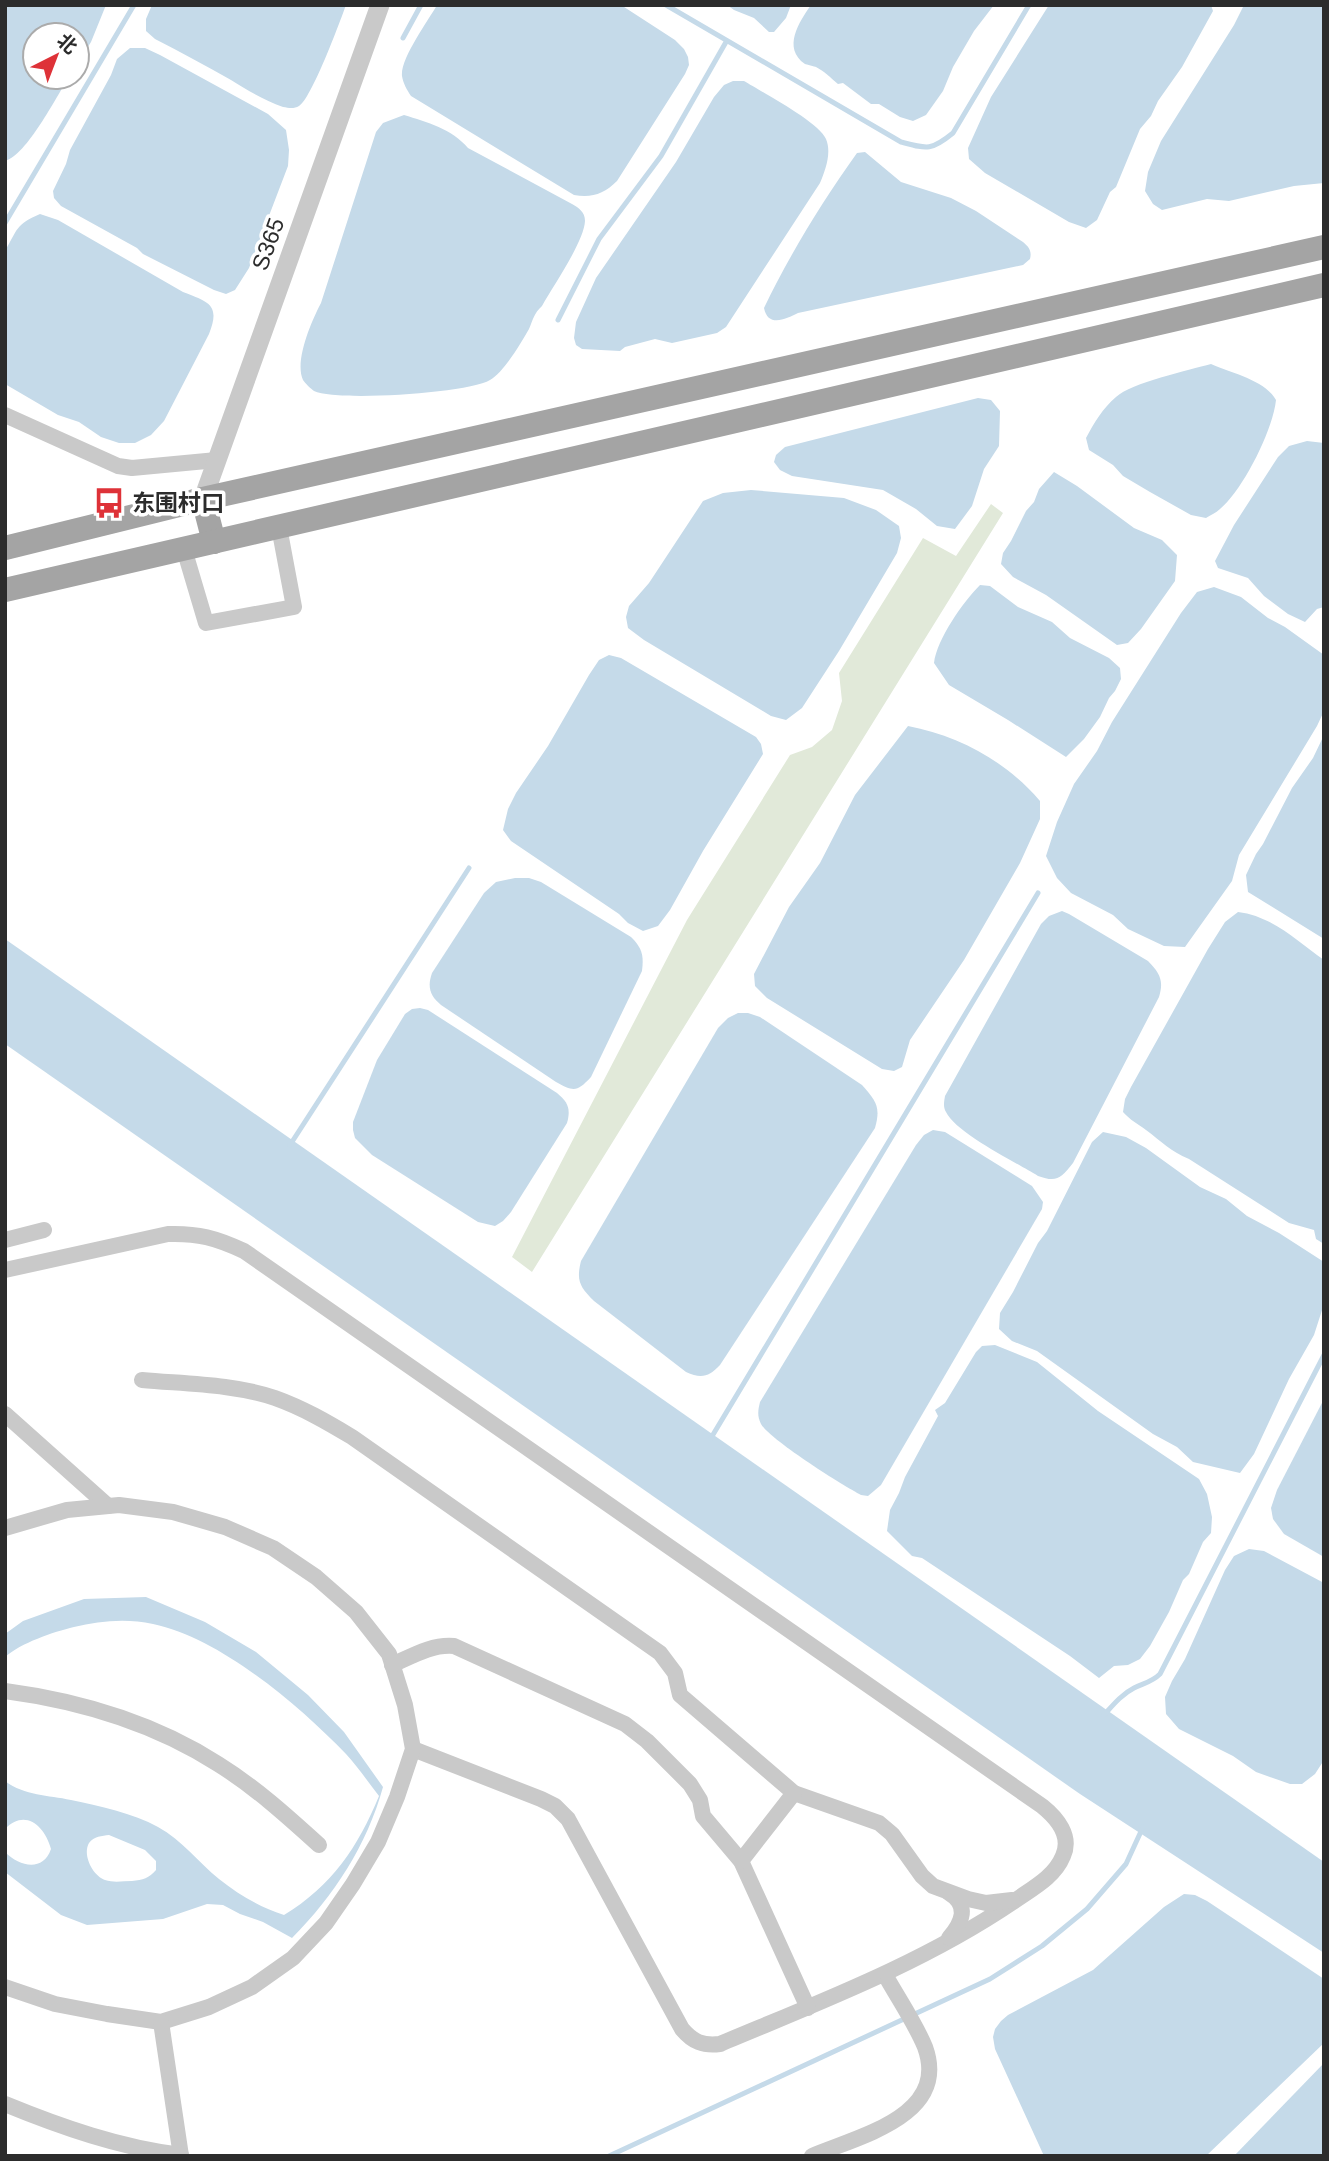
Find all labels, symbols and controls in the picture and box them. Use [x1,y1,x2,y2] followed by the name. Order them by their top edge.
[21,21,91,91] north arrow
[53,30,81,58] text: 北
[247,214,289,274] street label: S365
[92,486,126,520] bus stop icon: 东围村口
[132,490,224,516] place label: 东围村口

